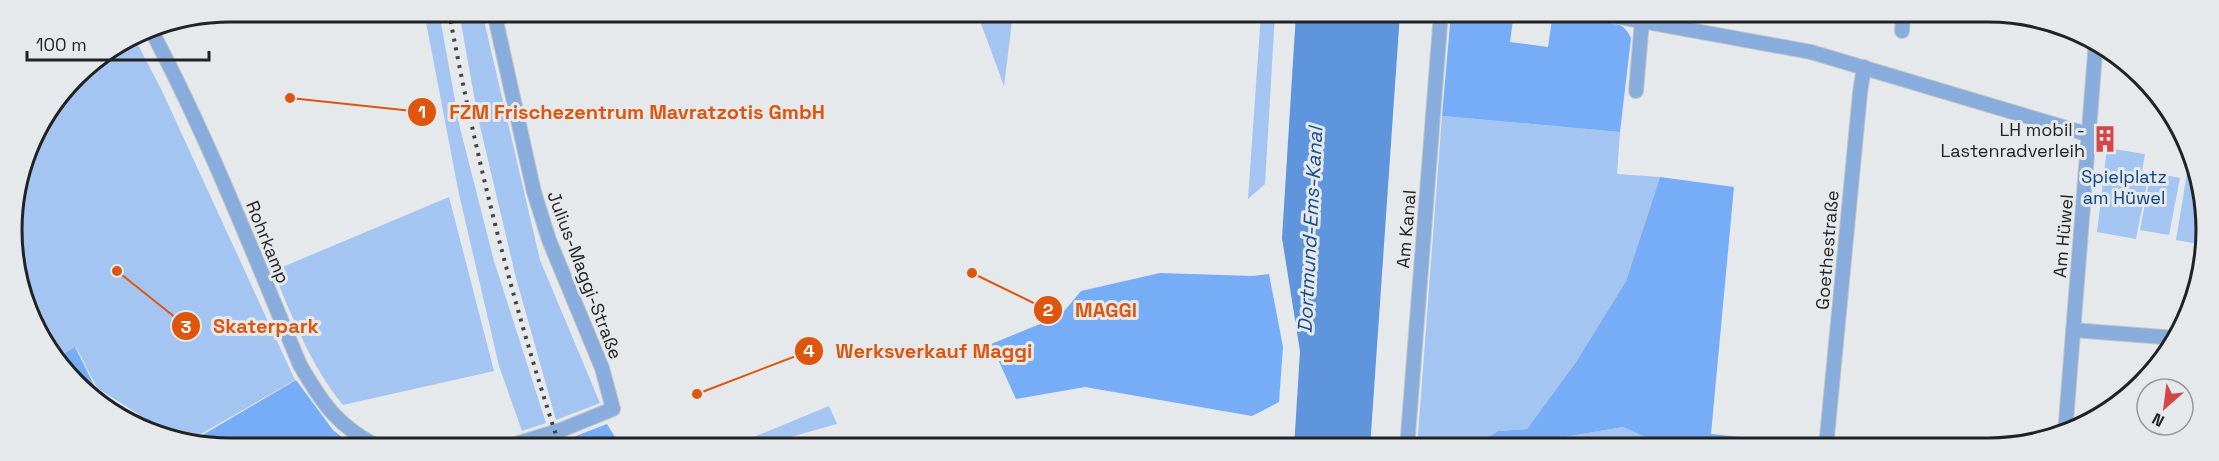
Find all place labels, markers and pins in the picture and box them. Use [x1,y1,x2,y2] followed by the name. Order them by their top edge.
[407,93,837,131] callout: FZM Frischezentrum Mavratzotis GmbH
[1941,118,2085,162] place label: LH mobil - Lastenradverleih
[2090,124,2120,154] building icon: LH mobil - Lastenradverleih
[1033,291,1149,329] callout: MAGGI
[171,307,331,345] callout: Skaterpark
[794,332,1045,370] callout: Werksverkauf Maggi

